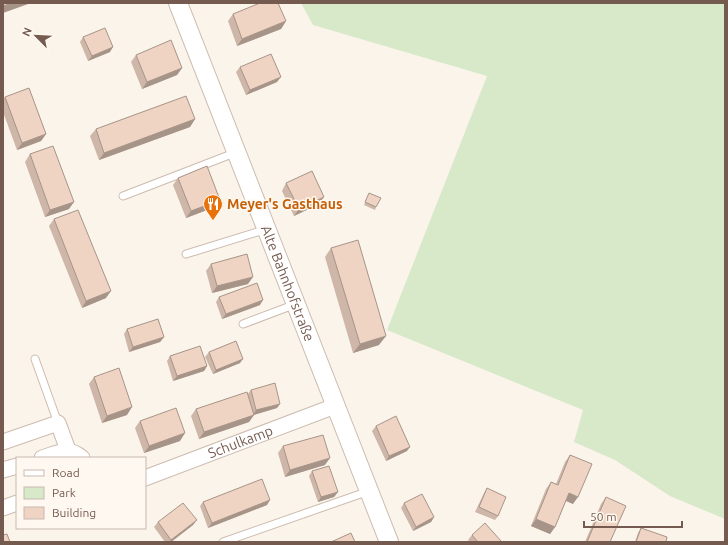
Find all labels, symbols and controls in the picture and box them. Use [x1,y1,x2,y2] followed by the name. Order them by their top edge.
[16,16,56,56] north arrow
[20,26,34,38] text: N
[202,193,224,221] restaurant icon: Meyer's Gasthaus
[227,196,343,212] place label: Meyer's Gasthaus
[258,223,318,344] street label: Alte Bahnhofstraße
[206,422,275,461] street label: Schulkamp
[16,457,146,529] legend
[52,466,80,479] text: Road
[52,486,76,499] text: Park
[584,503,682,529] scale bar
[52,506,96,519] text: Building
[590,510,617,523] text: 50 m

